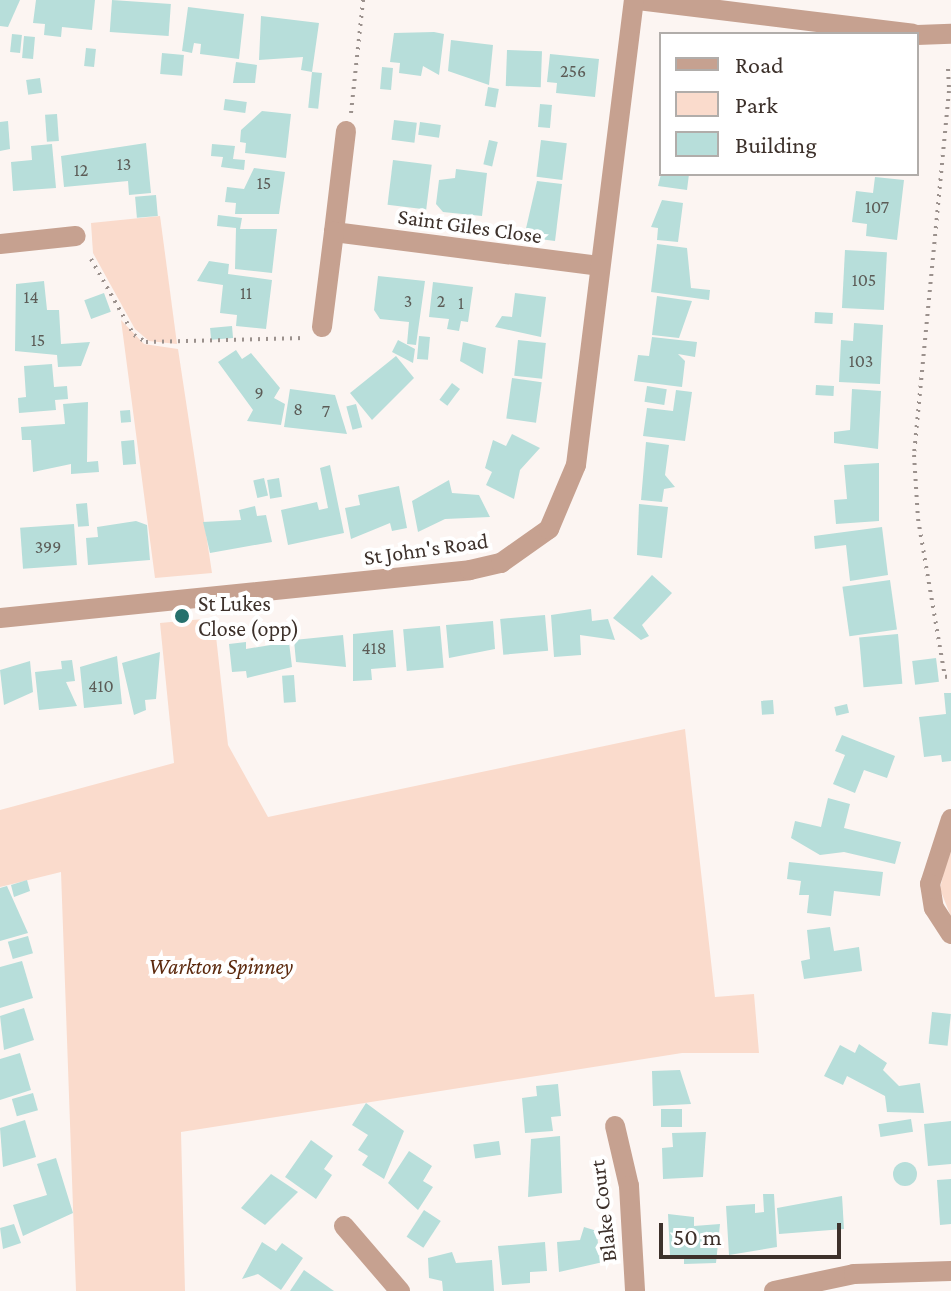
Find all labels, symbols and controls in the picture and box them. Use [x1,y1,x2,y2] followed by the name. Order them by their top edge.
[659,32,919,176] legend
[735,51,784,78] text: Road
[560,60,586,82] house number: 256
[735,91,778,118] text: Park
[735,131,817,158] text: Building
[117,153,131,175] house number: 13
[74,159,88,181] house number: 12
[257,172,271,194] house number: 15
[865,196,889,218] house number: 107
[396,203,544,249] street label: Saint Giles Close
[852,269,876,291] house number: 105
[240,282,252,304] house number: 11
[23,286,39,308] house number: 14
[404,290,412,312] house number: 3
[437,290,445,312] house number: 2
[458,292,464,314] house number: 1
[31,329,45,351] house number: 15
[849,350,873,372] house number: 103
[254,382,264,404] house number: 9
[293,398,303,420] house number: 8
[322,400,330,422] house number: 7
[362,527,490,571] street label: St John's Road
[35,536,61,558] house number: 399
[198,590,299,642] place label: St Lukes Close (opp)
[173,607,191,625] marker: St Lukes Close (opp)
[362,637,386,659] house number: 418
[88,675,114,697] house number: 410
[149,954,293,980] park label: Warkton Spinney
[584,1158,622,1264] street label: Blake Court
[663,1207,845,1257] scale bar
[673,1223,722,1250] text: 50 m

